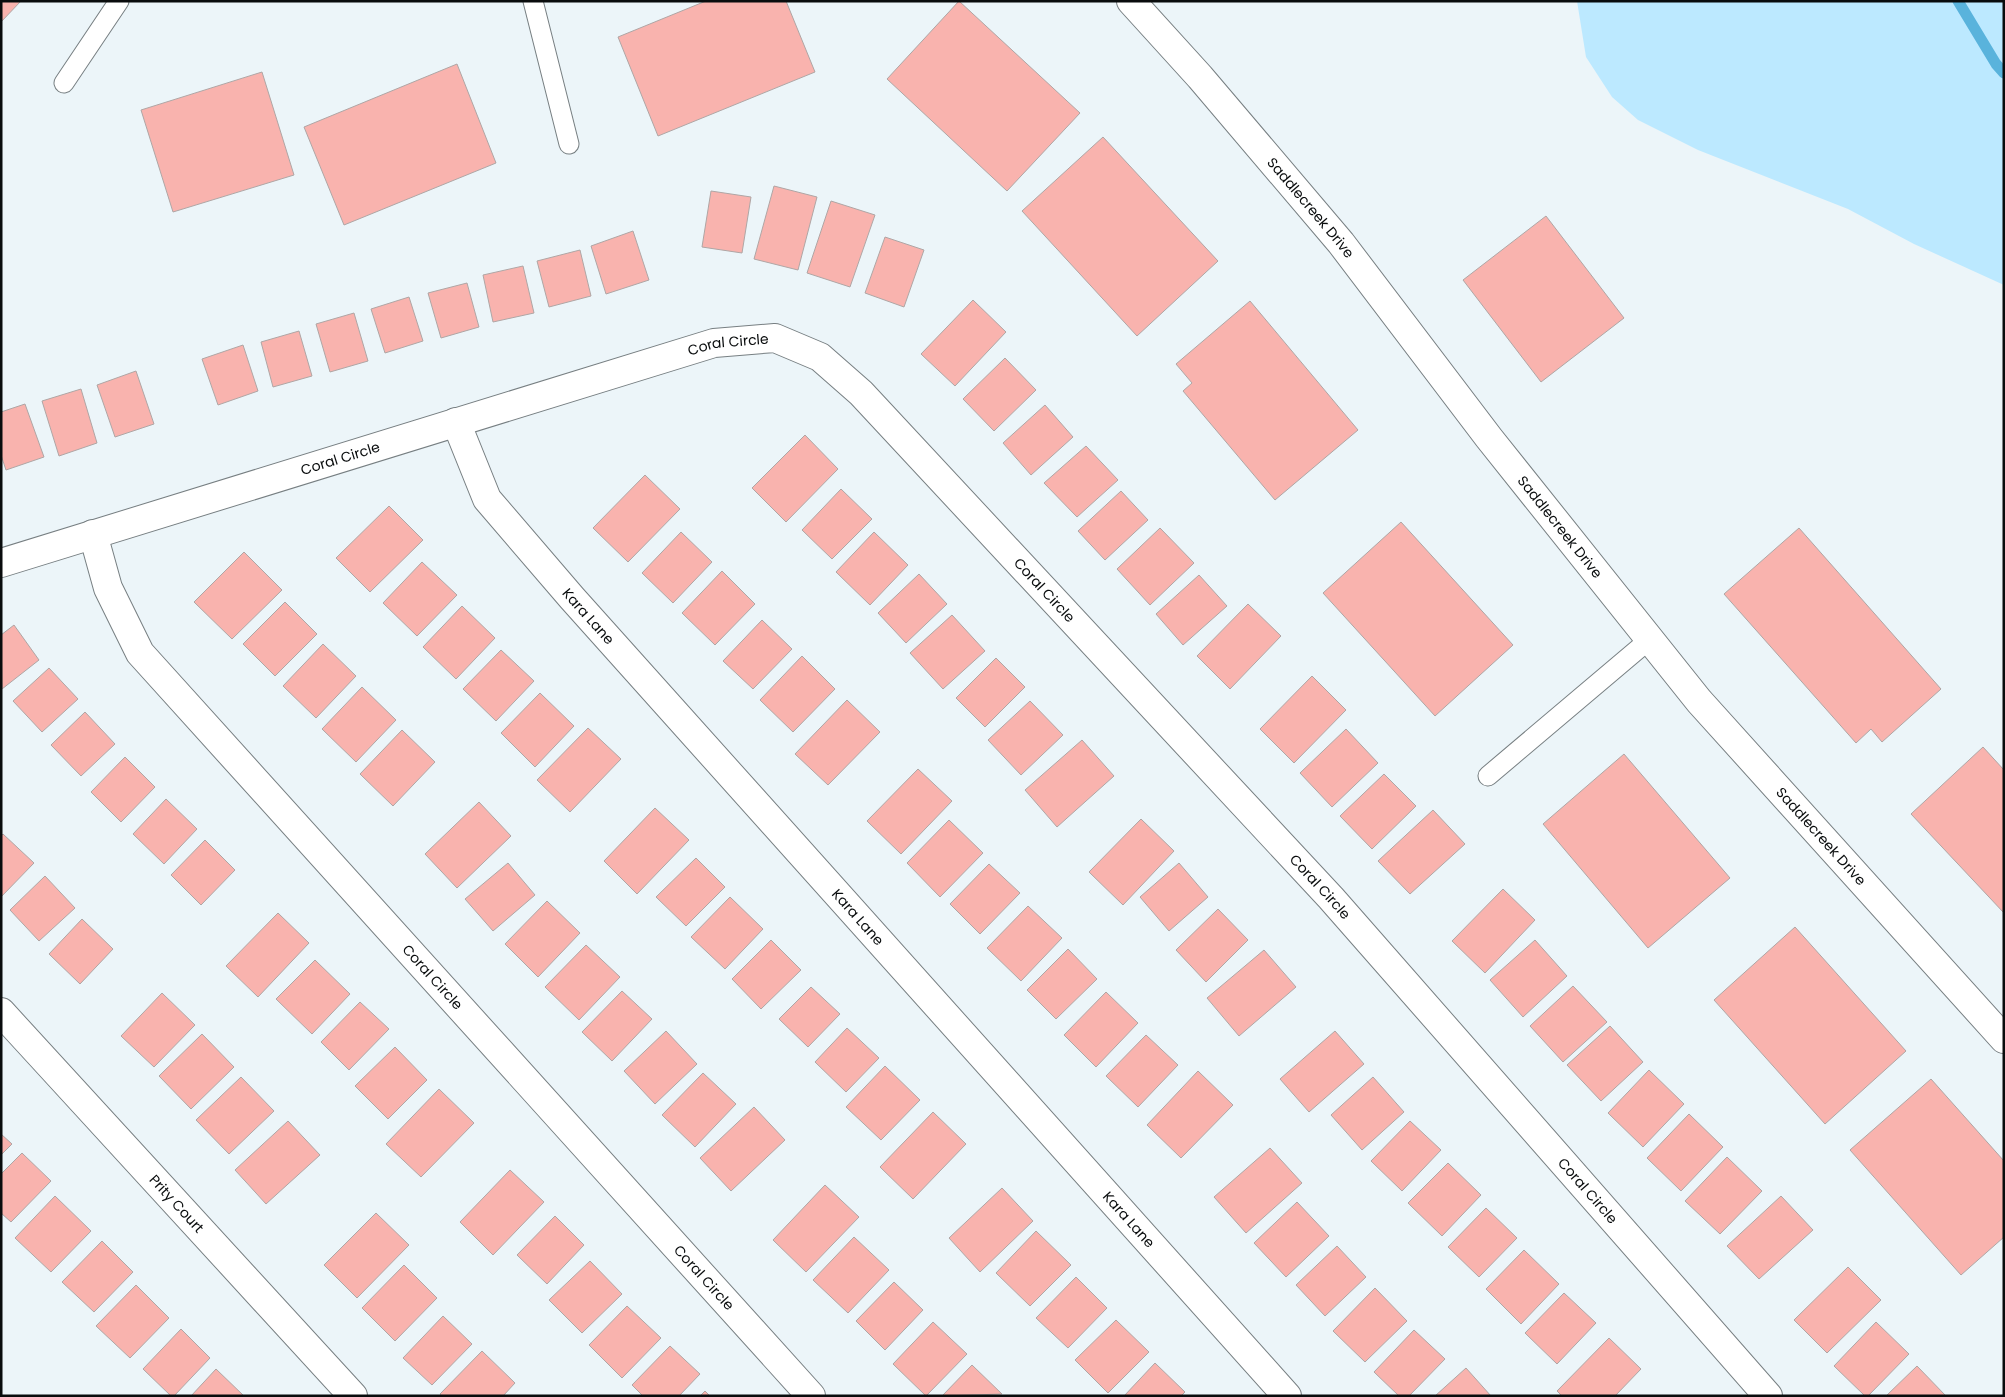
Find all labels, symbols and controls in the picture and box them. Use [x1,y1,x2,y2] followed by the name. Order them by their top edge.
[1263,153,1359,262] street label: Saddlecreek Drive
[685,329,770,361] street label: Coral Circle
[298,437,383,480] street label: Coral Circle
[1513,471,1607,583] street label: Saddlecreek Drive
[1009,553,1080,627] street label: Coral Circle
[558,584,619,649] street label: Kara Lane
[1771,783,1871,890] street label: Saddlecreek Drive
[1285,850,1355,924] street label: Coral Circle
[827,885,889,950] street label: Kara Lane
[398,940,468,1014] street label: Coral Circle
[1553,1153,1623,1228] street label: Coral Circle
[145,1170,209,1237] street label: Prity Court
[1098,1187,1160,1252] street label: Kara Lane
[669,1240,739,1315] street label: Coral Circle

